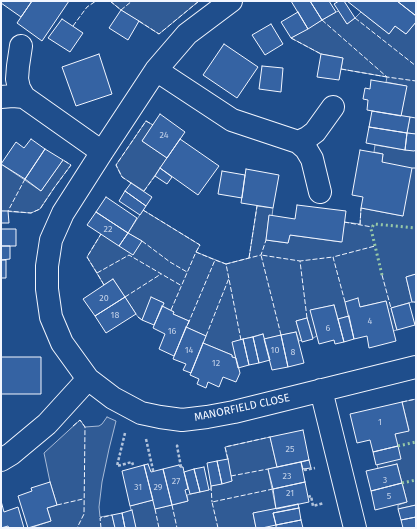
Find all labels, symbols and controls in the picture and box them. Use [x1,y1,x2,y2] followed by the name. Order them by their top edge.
[160,130,168,140] house number: 24
[104,224,112,234] house number: 22
[99,293,109,303] house number: 20
[111,310,119,320] house number: 18
[368,316,372,326] house number: 4
[326,323,330,333] house number: 6
[168,326,176,336] house number: 16
[185,345,193,355] house number: 14
[271,345,279,355] house number: 10
[291,347,295,357] house number: 8
[212,358,220,368] house number: 12
[193,391,291,425] street label: MANORFIELD CLOSE
[378,417,382,427] house number: 1
[286,444,294,454] house number: 25
[283,471,291,481] house number: 23
[383,475,387,485] house number: 3
[172,476,180,486] house number: 27
[134,482,142,492] house number: 31
[153,482,163,492] house number: 29
[286,488,294,498] house number: 21
[387,491,391,501] house number: 5

